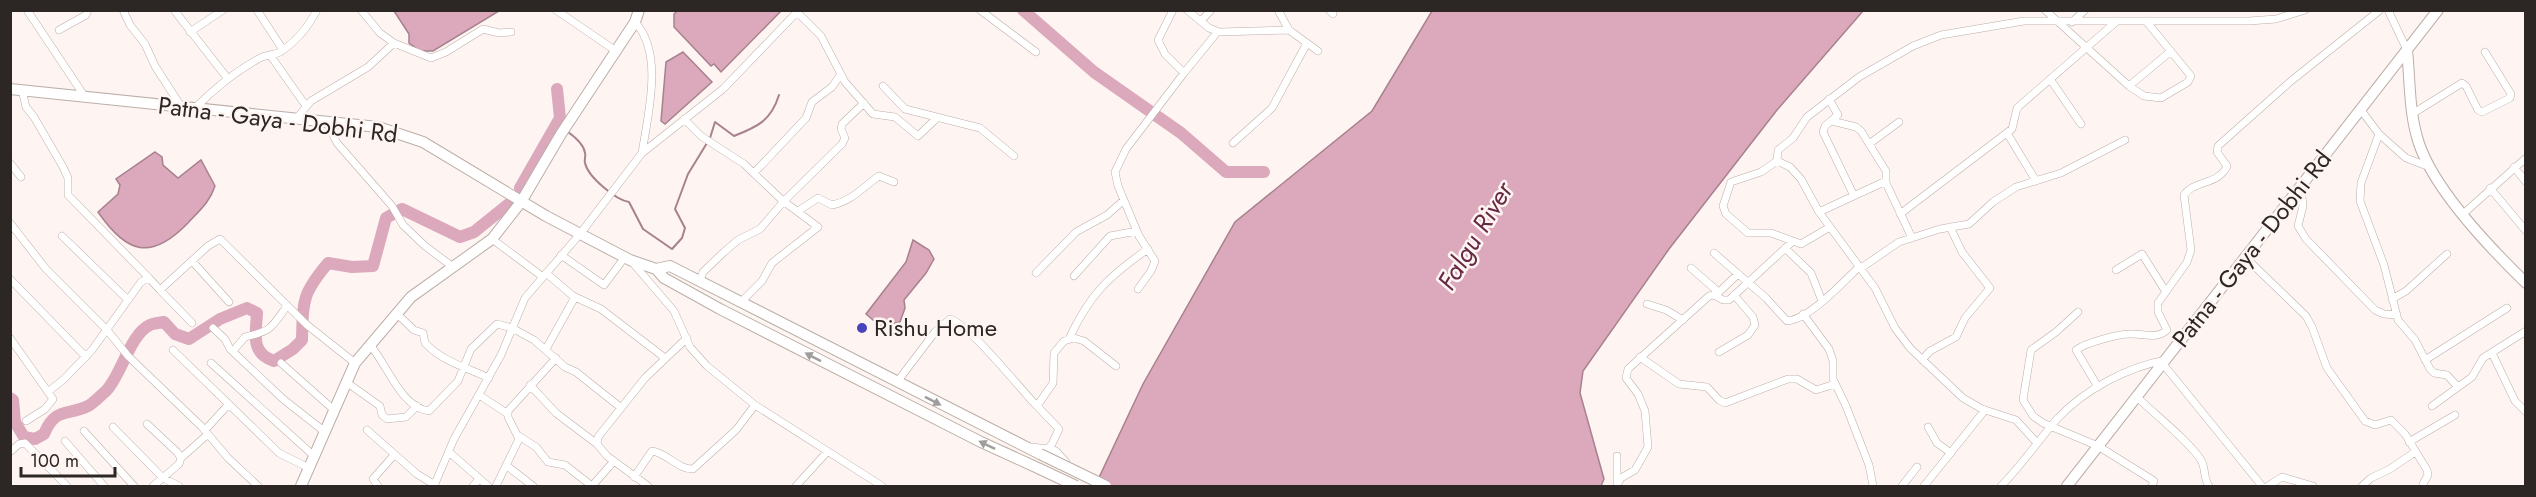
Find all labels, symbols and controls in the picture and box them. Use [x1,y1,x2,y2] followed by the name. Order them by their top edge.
[156,87,400,152] street label: Patna - Gaya - Dobhi Rd
[2164,143,2340,354] street label: Patna - Gaya - Dobhi Rd
[1428,173,1523,297] water label: Falgu River
[874,310,997,345] place label: Rishu Home
[855,321,869,335] marker: Rishu Home
[804,352,821,361] one-way arrow
[925,396,942,405] one-way arrow
[21,440,116,478] scale bar
[978,440,995,449] one-way arrow
[30,448,79,474] text: 100 m

